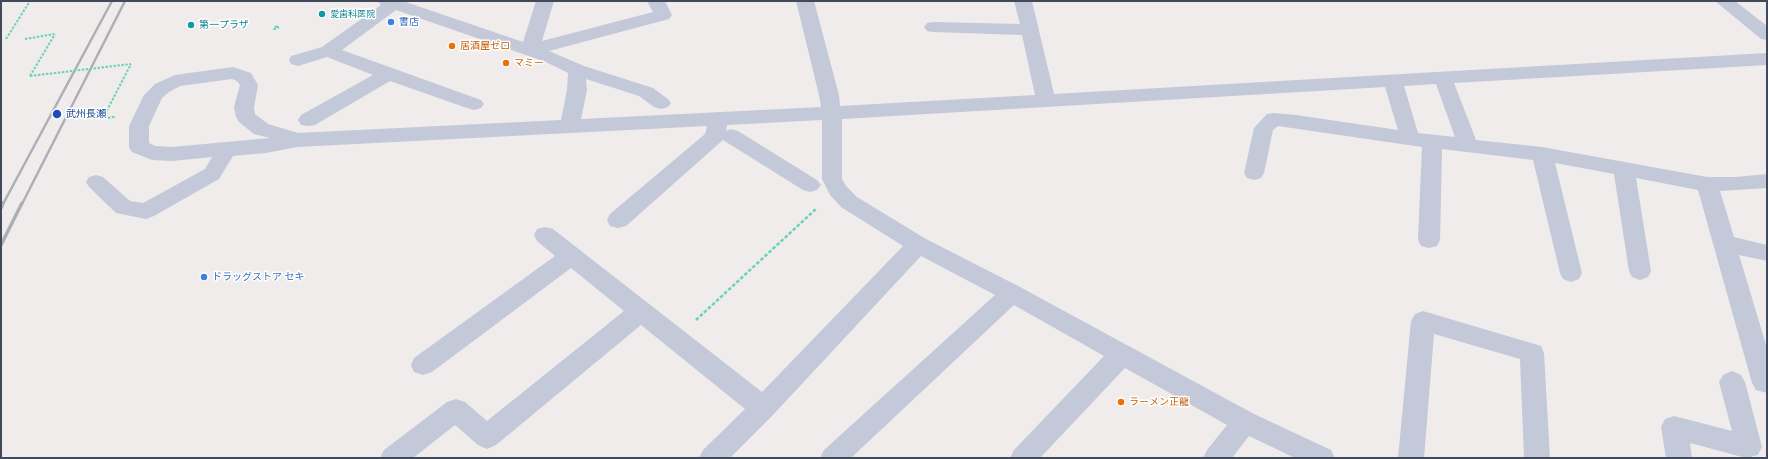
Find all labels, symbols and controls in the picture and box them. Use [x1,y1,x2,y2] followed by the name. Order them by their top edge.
[317,9,327,19] marker: 愛歯科医院
[330,9,375,19] place label: 愛歯科医院
[399,16,419,28] place label: 書店
[386,17,396,27] marker: 書店
[199,19,249,31] place label: 第一プラザ
[186,20,196,30] marker: 第一プラザ
[460,40,510,52] place label: 居酒屋ゼロ
[447,41,457,51] marker: 居酒屋ゼロ
[514,57,544,69] place label: マミー
[501,58,511,68] marker: マミー
[51,108,63,120] marker: 武州長瀬
[66,108,106,120] place label: 武州長瀬
[212,271,305,283] place label: ドラッグストア セキ
[199,272,209,282] marker: ドラッグストア セキ
[1129,396,1189,408] place label: ラーメン正龍
[1116,397,1126,407] marker: ラーメン正龍

